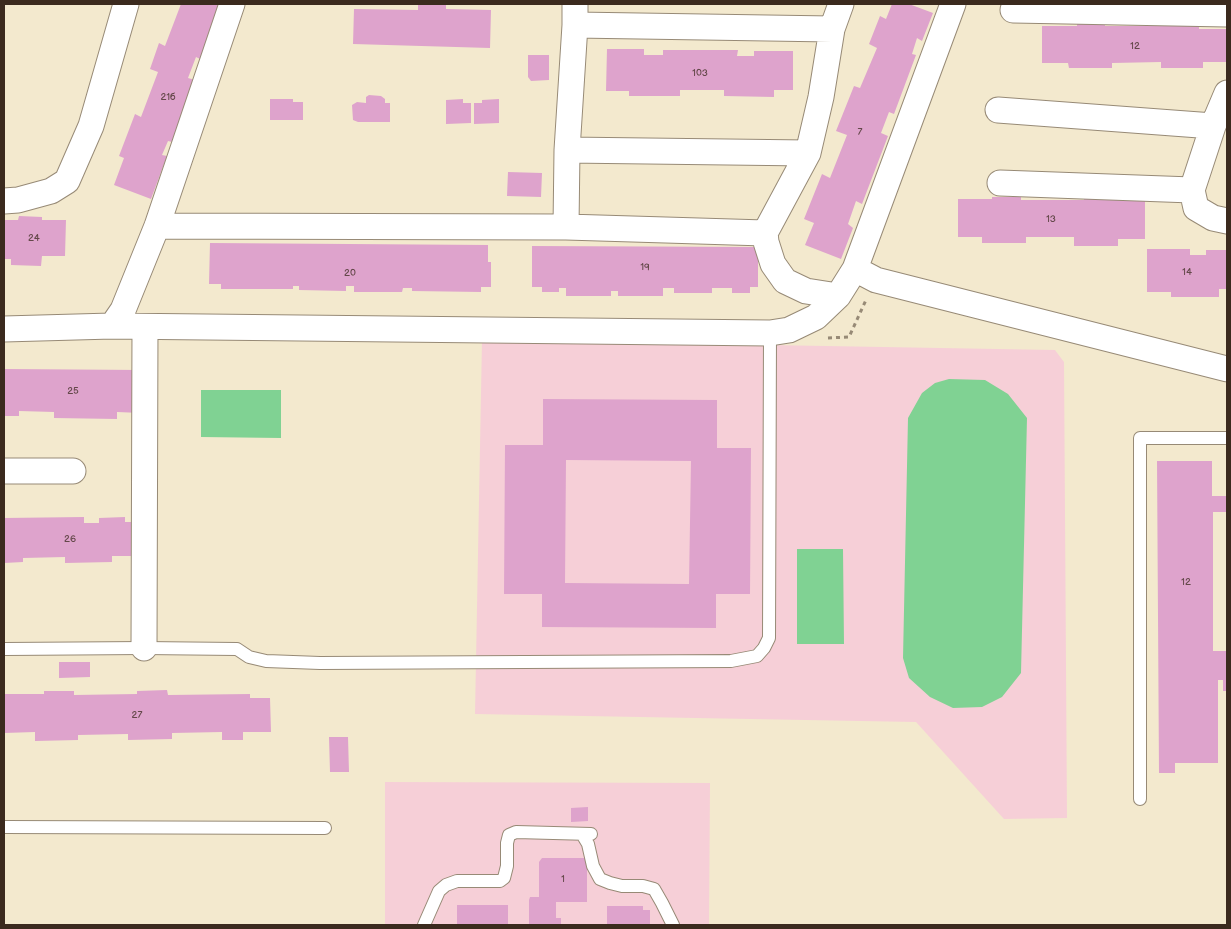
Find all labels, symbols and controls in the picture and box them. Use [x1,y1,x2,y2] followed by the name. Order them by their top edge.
[1130,40,1140,52] house number: 12
[692,67,708,79] house number: 103
[160,91,176,103] house number: 21б
[858,126,862,138] house number: 7
[1046,213,1056,225] house number: 13
[28,232,40,244] house number: 24
[640,261,650,273] house number: 19
[1182,266,1192,278] house number: 14
[344,267,356,279] house number: 20
[67,385,79,397] house number: 25
[64,533,76,545] house number: 26
[1181,576,1191,588] house number: 12
[132,709,142,721] house number: 27
[561,873,565,885] house number: 1

